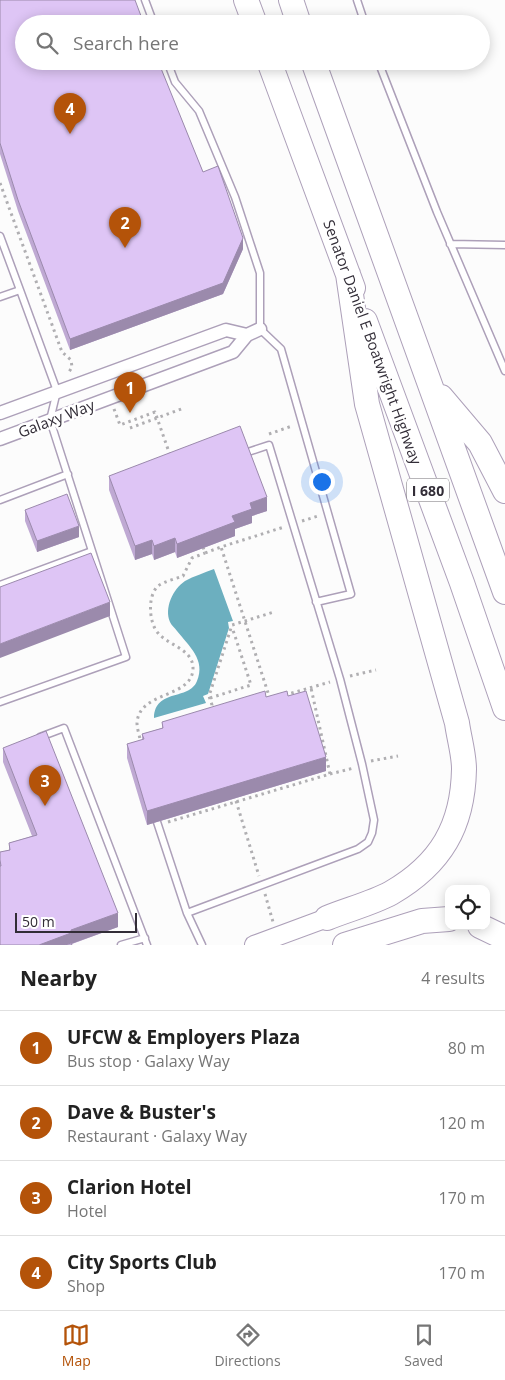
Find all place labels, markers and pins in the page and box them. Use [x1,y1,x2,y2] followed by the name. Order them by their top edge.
[54,93,86,134] pin: 4
[109,207,141,248] pin: 2
[114,372,146,413] pin: 1
[29,765,61,806] pin: 3

